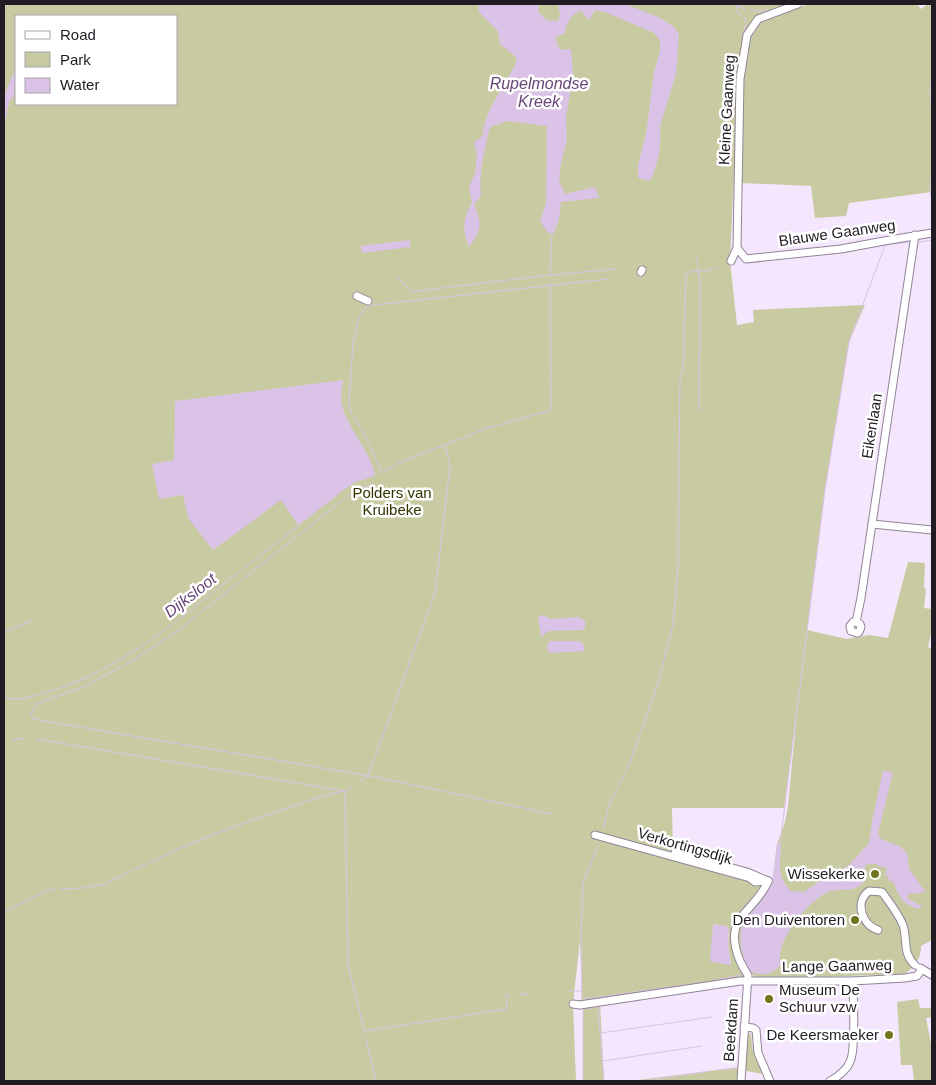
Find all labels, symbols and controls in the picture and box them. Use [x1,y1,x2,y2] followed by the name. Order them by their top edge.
[15,15,178,105] legend
[60,26,96,43] text: Road
[60,51,91,68] text: Park
[715,55,738,165] street label: Kleine Gaanweg
[490,75,588,110] water label: Rupelmondse Kreek
[60,76,99,93] text: Water
[778,216,896,249] street label: Blauwe Gaanweg
[858,392,885,460] street label: Eikenlaan
[352,484,432,518] park label: Polders van Kruibeke
[161,570,220,621] water label: Dijksloot
[636,824,735,867] street label: Verkortingsdijk
[787,865,865,882] place label: Wissekerke
[869,868,881,880] marker: Wissekerke
[732,911,845,928] place label: Den Duiventoren
[849,914,861,926] marker: Den Duiventoren
[782,956,892,975] street label: Lange Gaanweg
[779,981,860,1015] place label: Museum De Schuur vzw
[763,993,775,1005] marker: Museum De Schuur vzw
[720,998,741,1062] street label: Beekdam
[766,1026,879,1043] place label: De Keersmaeker
[883,1029,895,1041] marker: De Keersmaeker

